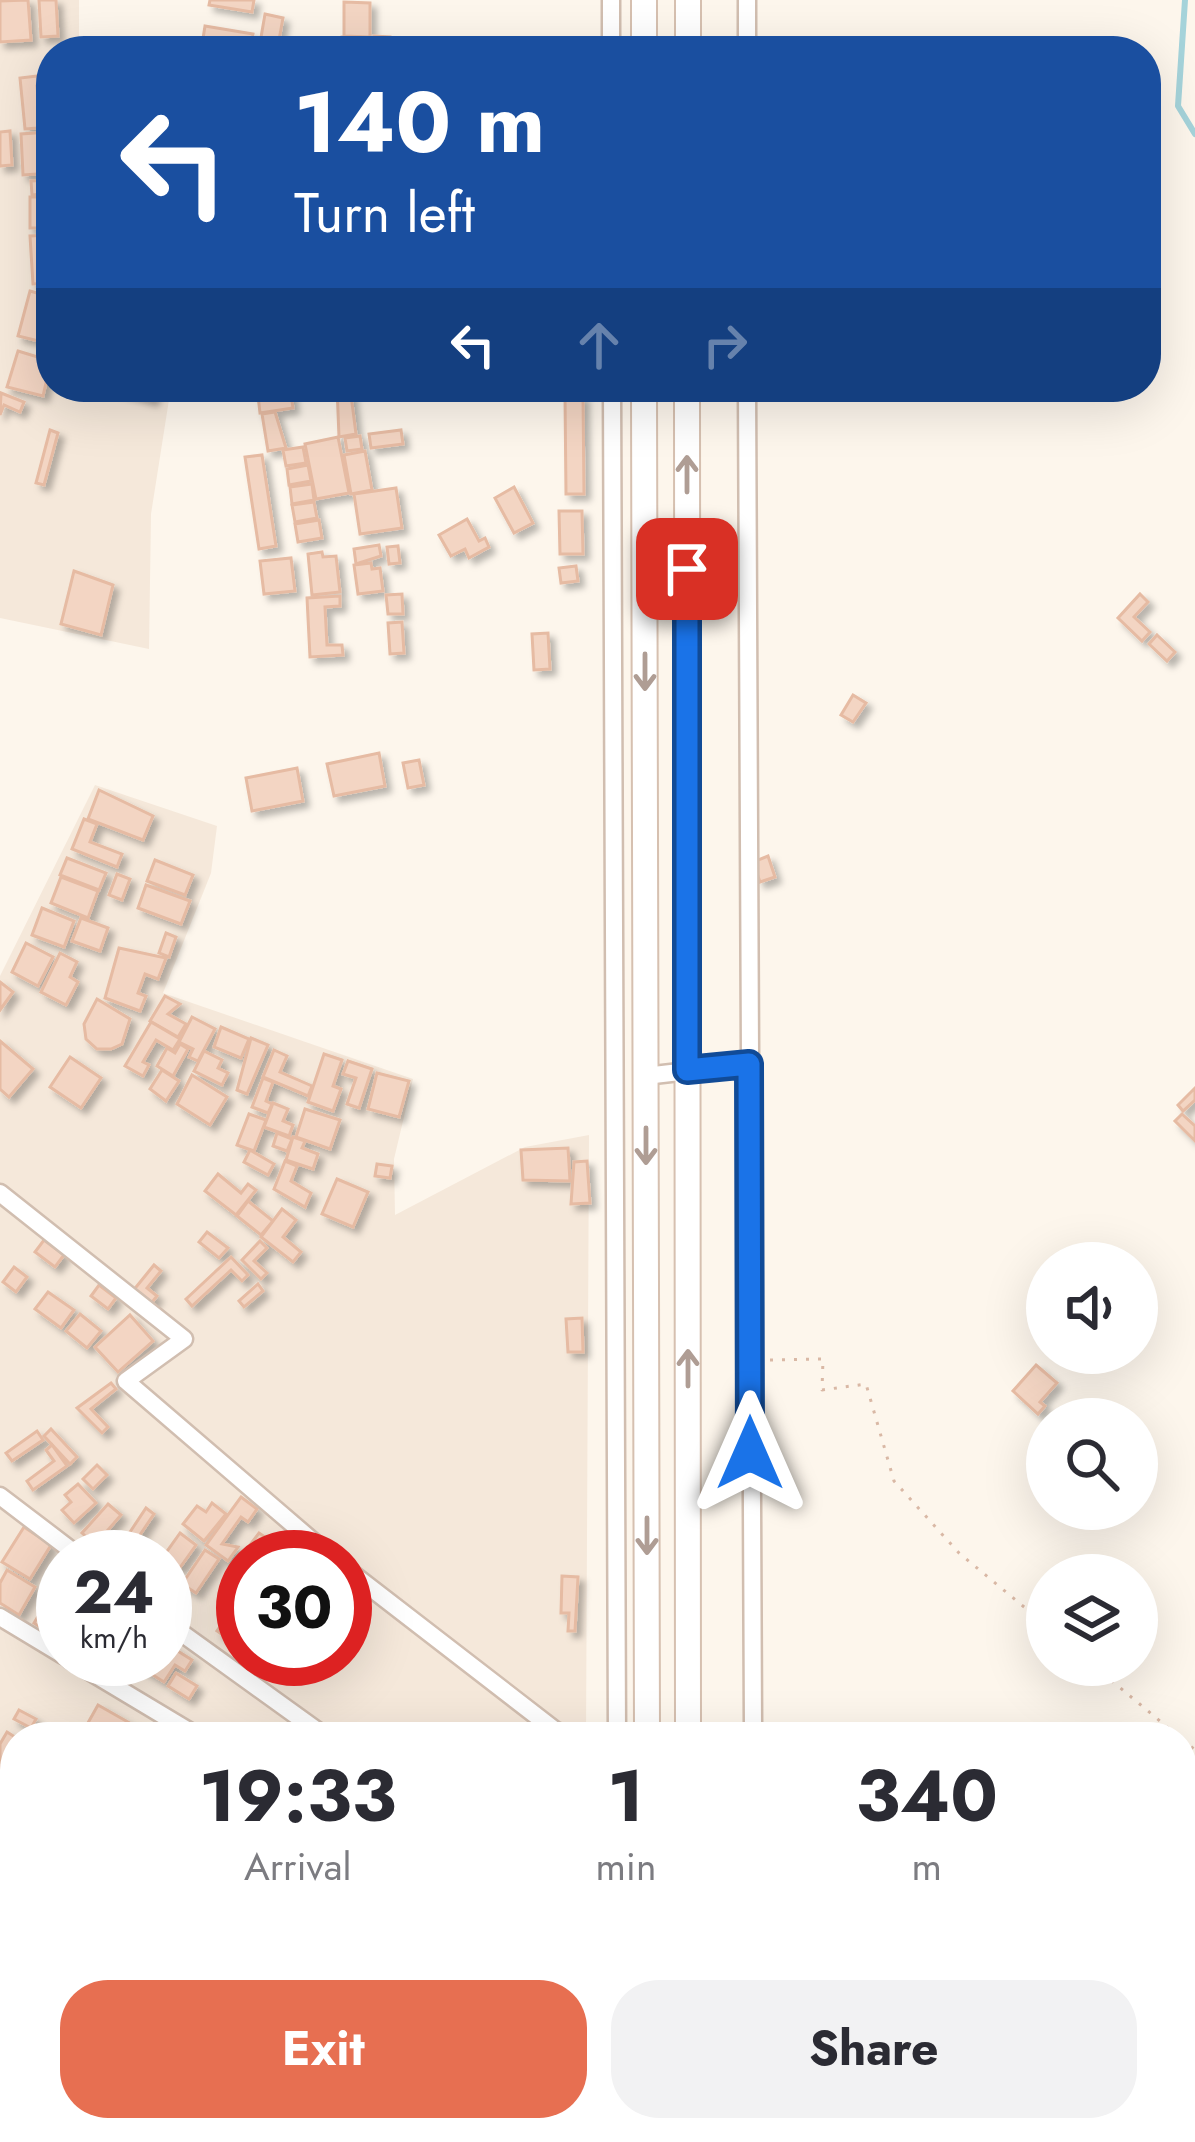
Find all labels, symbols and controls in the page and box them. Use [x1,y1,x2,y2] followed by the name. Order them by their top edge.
[294,62,545,184] text: 140 m
[96,84,252,240] icon: left
[294,174,475,252] text: Turn left
[440,312,506,378] icon: left
[566,312,632,378] icon: ahead
[692,312,758,378] icon: right
[676,455,698,494] one-way arrow
[636,518,738,620] pin
[654,536,720,602] icon: arrive
[634,652,656,691] one-way arrow
[635,1126,657,1165] one-way arrow
[1026,1242,1158,1686] map controls
[1026,1242,1158,1374] button: sound
[677,1349,699,1388] one-way arrow
[687,1390,813,1516] position arrow
[1026,1398,1158,1530] button: search
[636,1516,658,1555] one-way arrow
[216,1530,372,1686] speed limit sign: 30
[73,1549,155,1636] text: 24
[1026,1554,1158,1686] button: layers
[80,1616,148,1659] text: km/h
[199,1744,396,1848] text: 19:33
[608,1744,644,1848] text: 1
[855,1744,998,1848] text: 340
[244,1838,351,1895] text: Arrival
[595,1838,656,1895] text: min
[912,1838,942,1895] text: m
[60,1980,587,2118] button: Exit
[611,1980,1137,2118] button: Share

